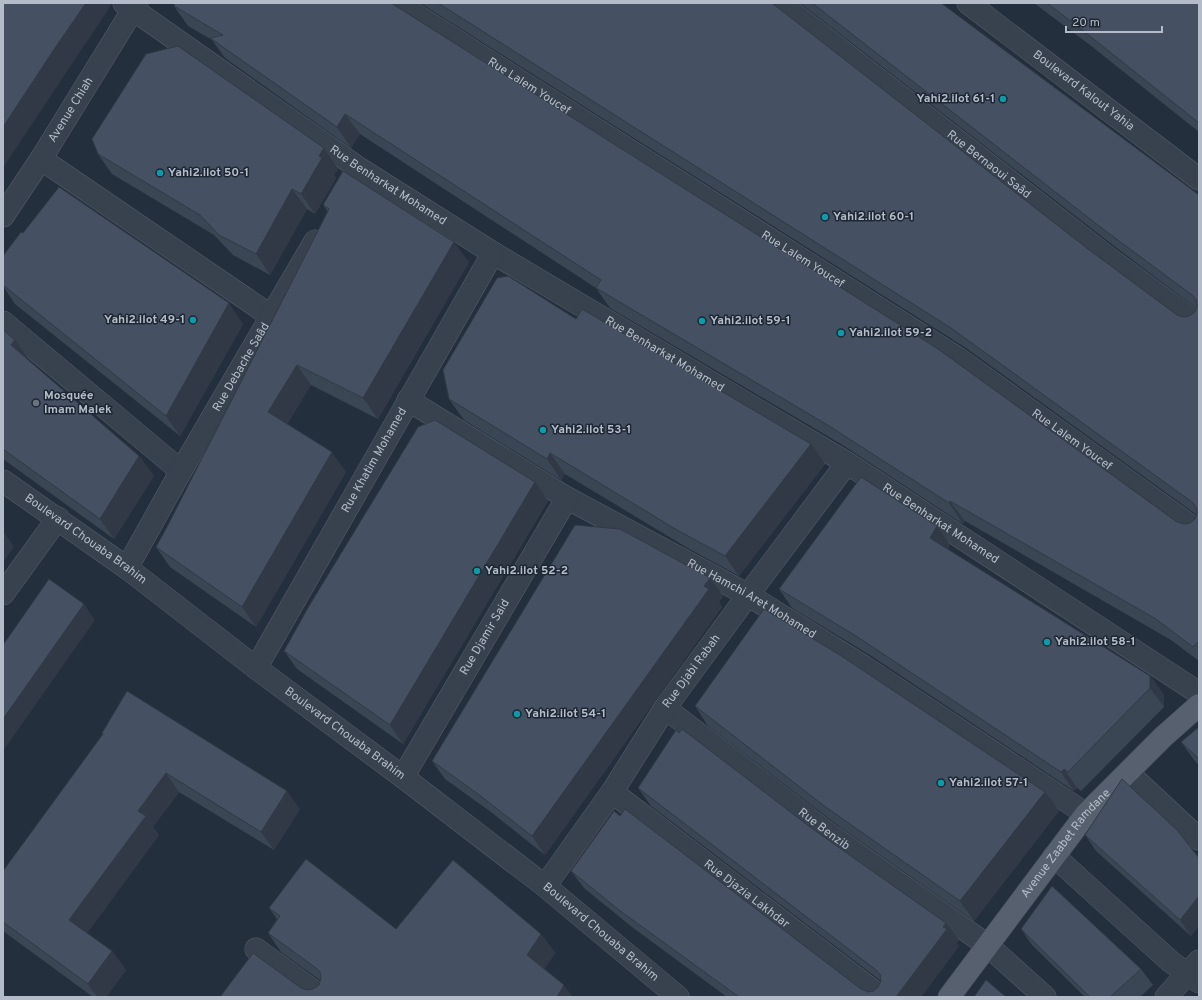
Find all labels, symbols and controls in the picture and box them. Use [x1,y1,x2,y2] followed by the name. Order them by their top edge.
[1066,8,1162,34] scale bar
[1072,15,1100,31] text: 20 m
[1029,47,1138,135] street label: Boulevard Kalout Yahia
[484,54,573,119] street label: Rue Lalem Youcef
[45,74,97,146] street label: Avenue Chiah
[917,91,995,107] place label: Yahi2.ilot 61-1
[998,94,1008,104] marker: Yahi2.ilot 61-1
[943,127,1034,202] street label: Rue Bernaoui Saâd
[326,142,449,229] street label: Rue Benharkat Mohamed
[168,165,249,181] place label: Yahi2.ilot 50-1
[155,168,165,178] marker: Yahi2.ilot 50-1
[833,209,914,225] place label: Yahi2.ilot 60-1
[820,212,830,222] marker: Yahi2.ilot 60-1
[758,228,847,292] street label: Rue Lalem Youcef
[104,312,185,328] place label: Yahi2.ilot 49-1
[602,313,727,396] street label: Rue Benharkat Mohamed
[710,313,791,329] place label: Yahi2.ilot 59-1
[188,315,198,325] marker: Yahi2.ilot 49-1
[697,316,707,326] marker: Yahi2.ilot 59-1
[209,320,274,415] street label: Rue Debache Saâd
[849,325,932,341] place label: Yahi2.ilot 59-2
[836,328,846,338] marker: Yahi2.ilot 59-2
[44,388,112,418] place label: Mosquée Imam Malek
[31,398,41,408] marker: Mosquée Imam Malek
[338,405,411,516] street label: Rue Khatim Mohamed
[1028,406,1115,475] street label: Rue Lalem Youcef
[551,422,631,438] place label: Yahi2.ilot 53-1
[538,425,548,435] marker: Yahi2.ilot 53-1
[879,480,1002,568] street label: Rue Benharkat Mohamed
[21,490,150,588] street label: Boulevard Chouaba Brahim
[684,556,819,643] street label: Rue Hamchi Aret Mohamed
[485,563,568,579] place label: Yahi2.ilot 52-2
[472,566,482,576] marker: Yahi2.ilot 52-2
[457,596,514,678] street label: Rue Djamir Said
[659,631,724,712] street label: Rue Djabi Rabah
[1055,634,1136,650] place label: Yahi2.ilot 58-1
[1042,637,1052,647] marker: Yahi2.ilot 58-1
[281,684,408,784] street label: Boulevard Chouaba Brahim
[525,706,606,722] place label: Yahi2.ilot 54-1
[512,709,522,719] marker: Yahi2.ilot 54-1
[949,775,1028,791] place label: Yahi2.ilot 57-1
[936,778,946,788] marker: Yahi2.ilot 57-1
[1018,786,1114,902] street label: Avenue Zaabet Ramdane
[795,805,853,854] street label: Rue Benzib
[700,857,793,932] street label: Rue Djazia Lakhdar
[539,879,662,985] street label: Boulevard Chouaba Brahim

